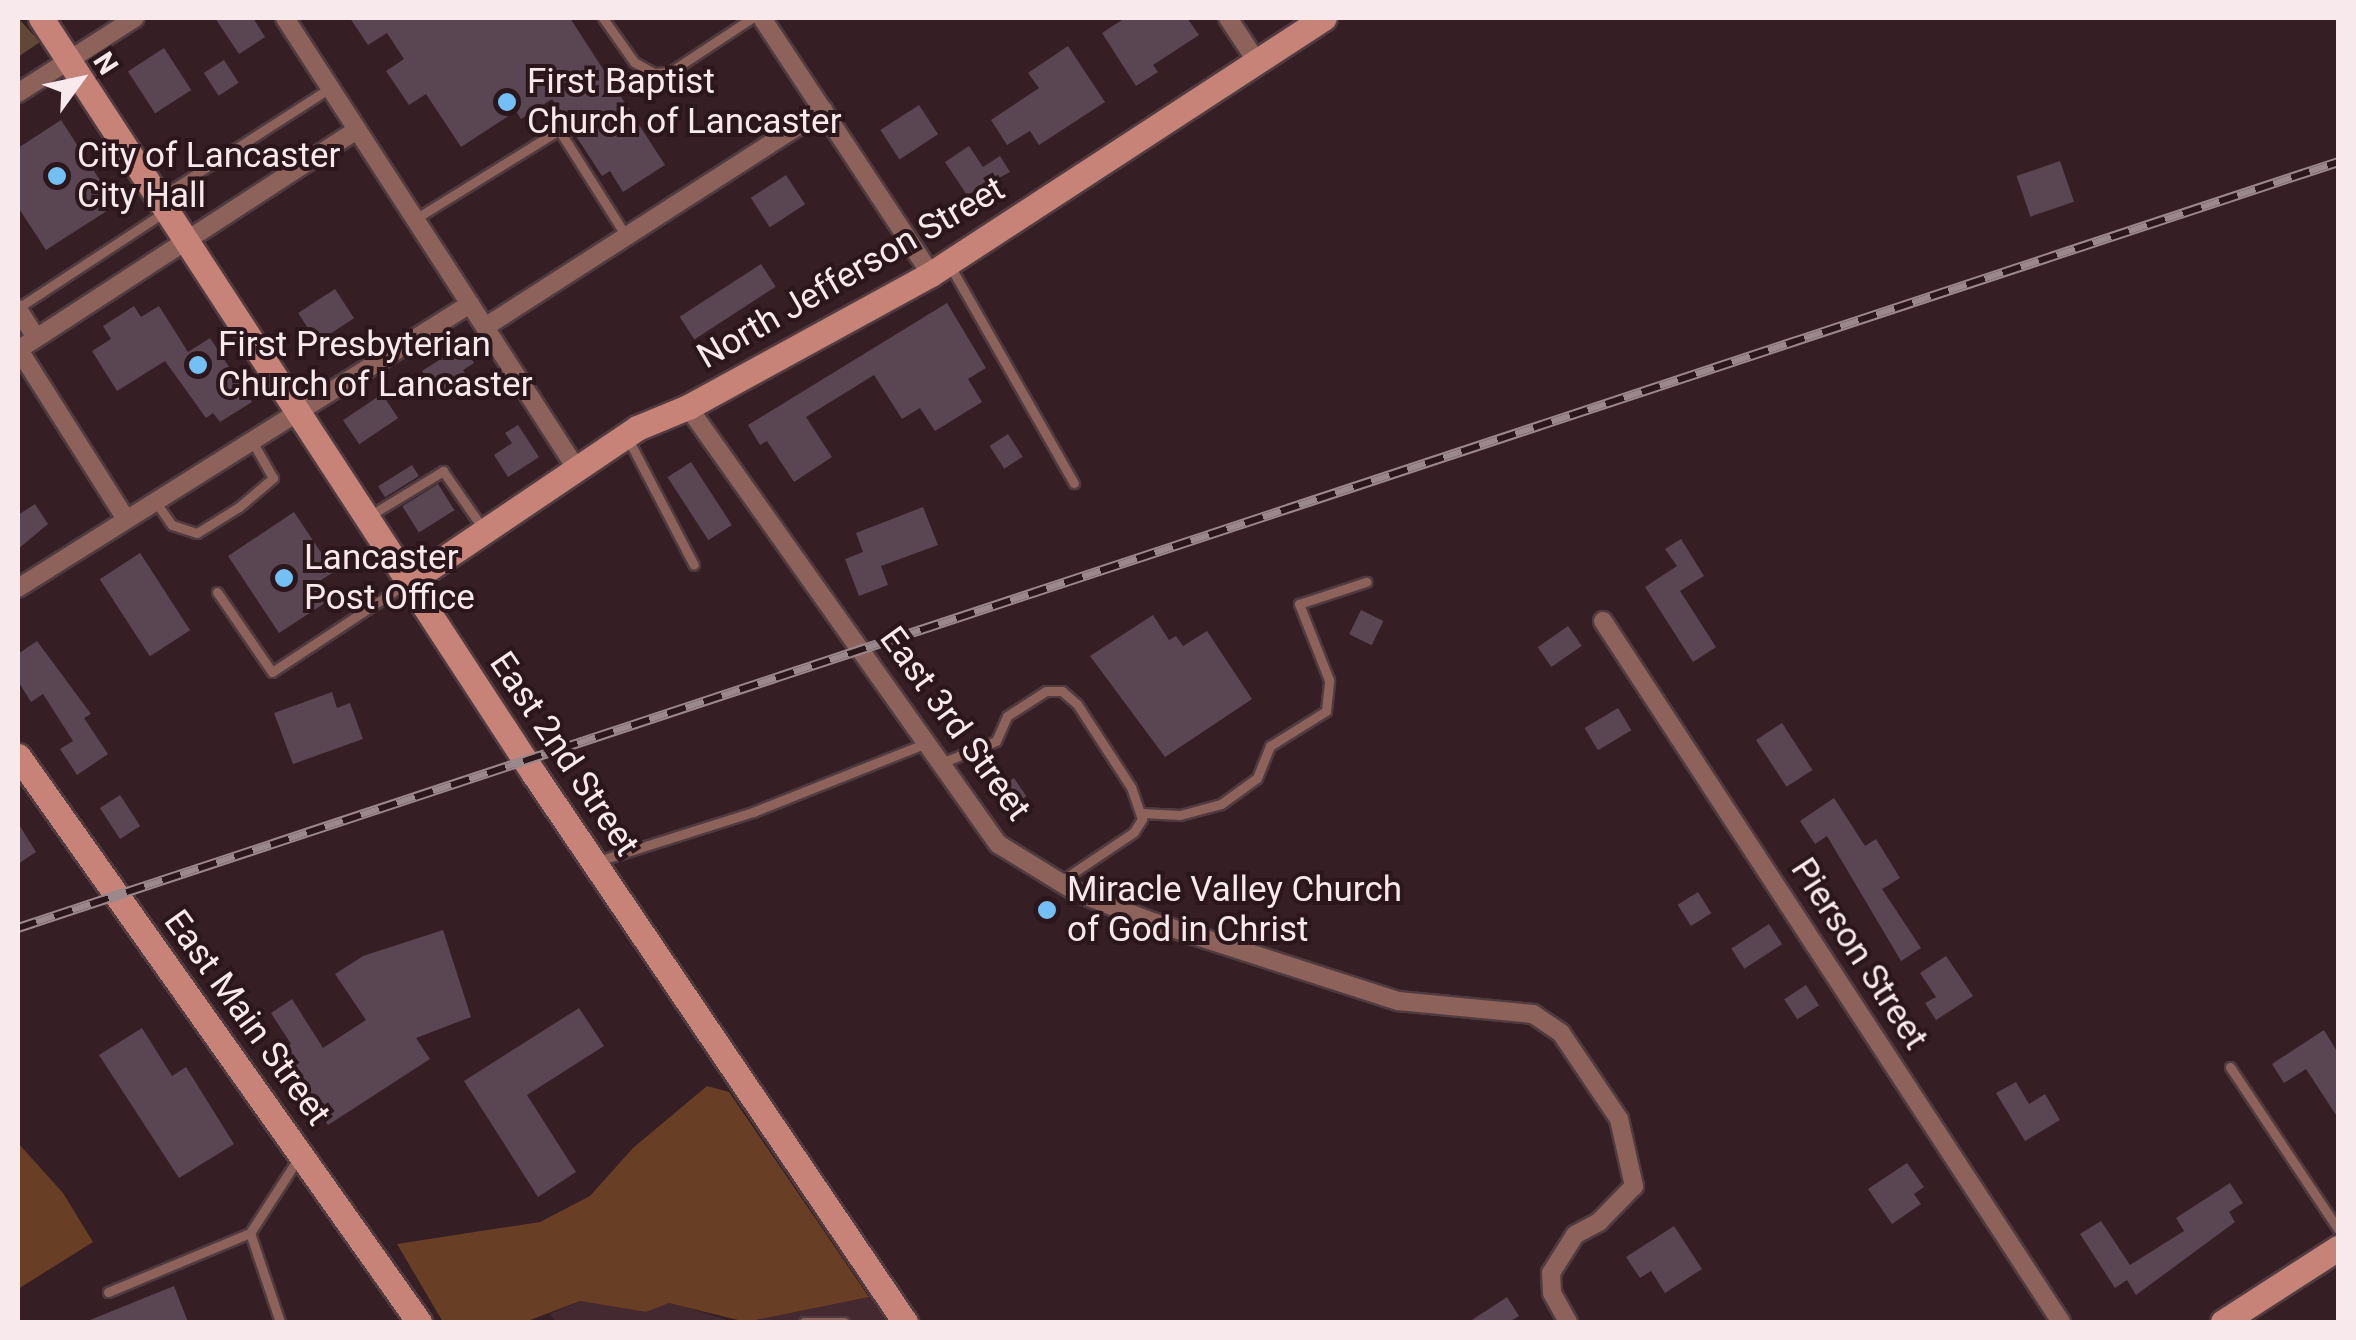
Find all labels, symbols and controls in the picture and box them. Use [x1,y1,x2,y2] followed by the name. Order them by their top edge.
[30,30,130,130] north arrow
[86,46,125,81] text: N
[527,61,841,143] place label: First Baptist Church of Lancaster
[496,91,518,113] marker: First Baptist Church of Lancaster
[77,135,340,217] place label: City of Lancaster City Hall
[46,165,68,187] marker: City of Lancaster City Hall
[690,168,1012,378] street label: North Jefferson Street
[218,324,532,406] place label: First Presbyterian Church of Lancaster
[187,354,209,376] marker: First Presbyterian Church of Lancaster
[304,537,475,619] place label: Lancaster Post Office
[273,567,295,589] marker: Lancaster Post Office
[871,619,1039,829] street label: East 3rd Street
[480,644,648,864] street label: East 2nd Street
[1782,851,1936,1057] street label: Pierson Street
[1067,869,1402,951] place label: Miracle Valley Church of God in Christ
[1036,899,1058,921] marker: Miracle Valley Church of God in Christ
[155,902,339,1134] street label: East Main Street

